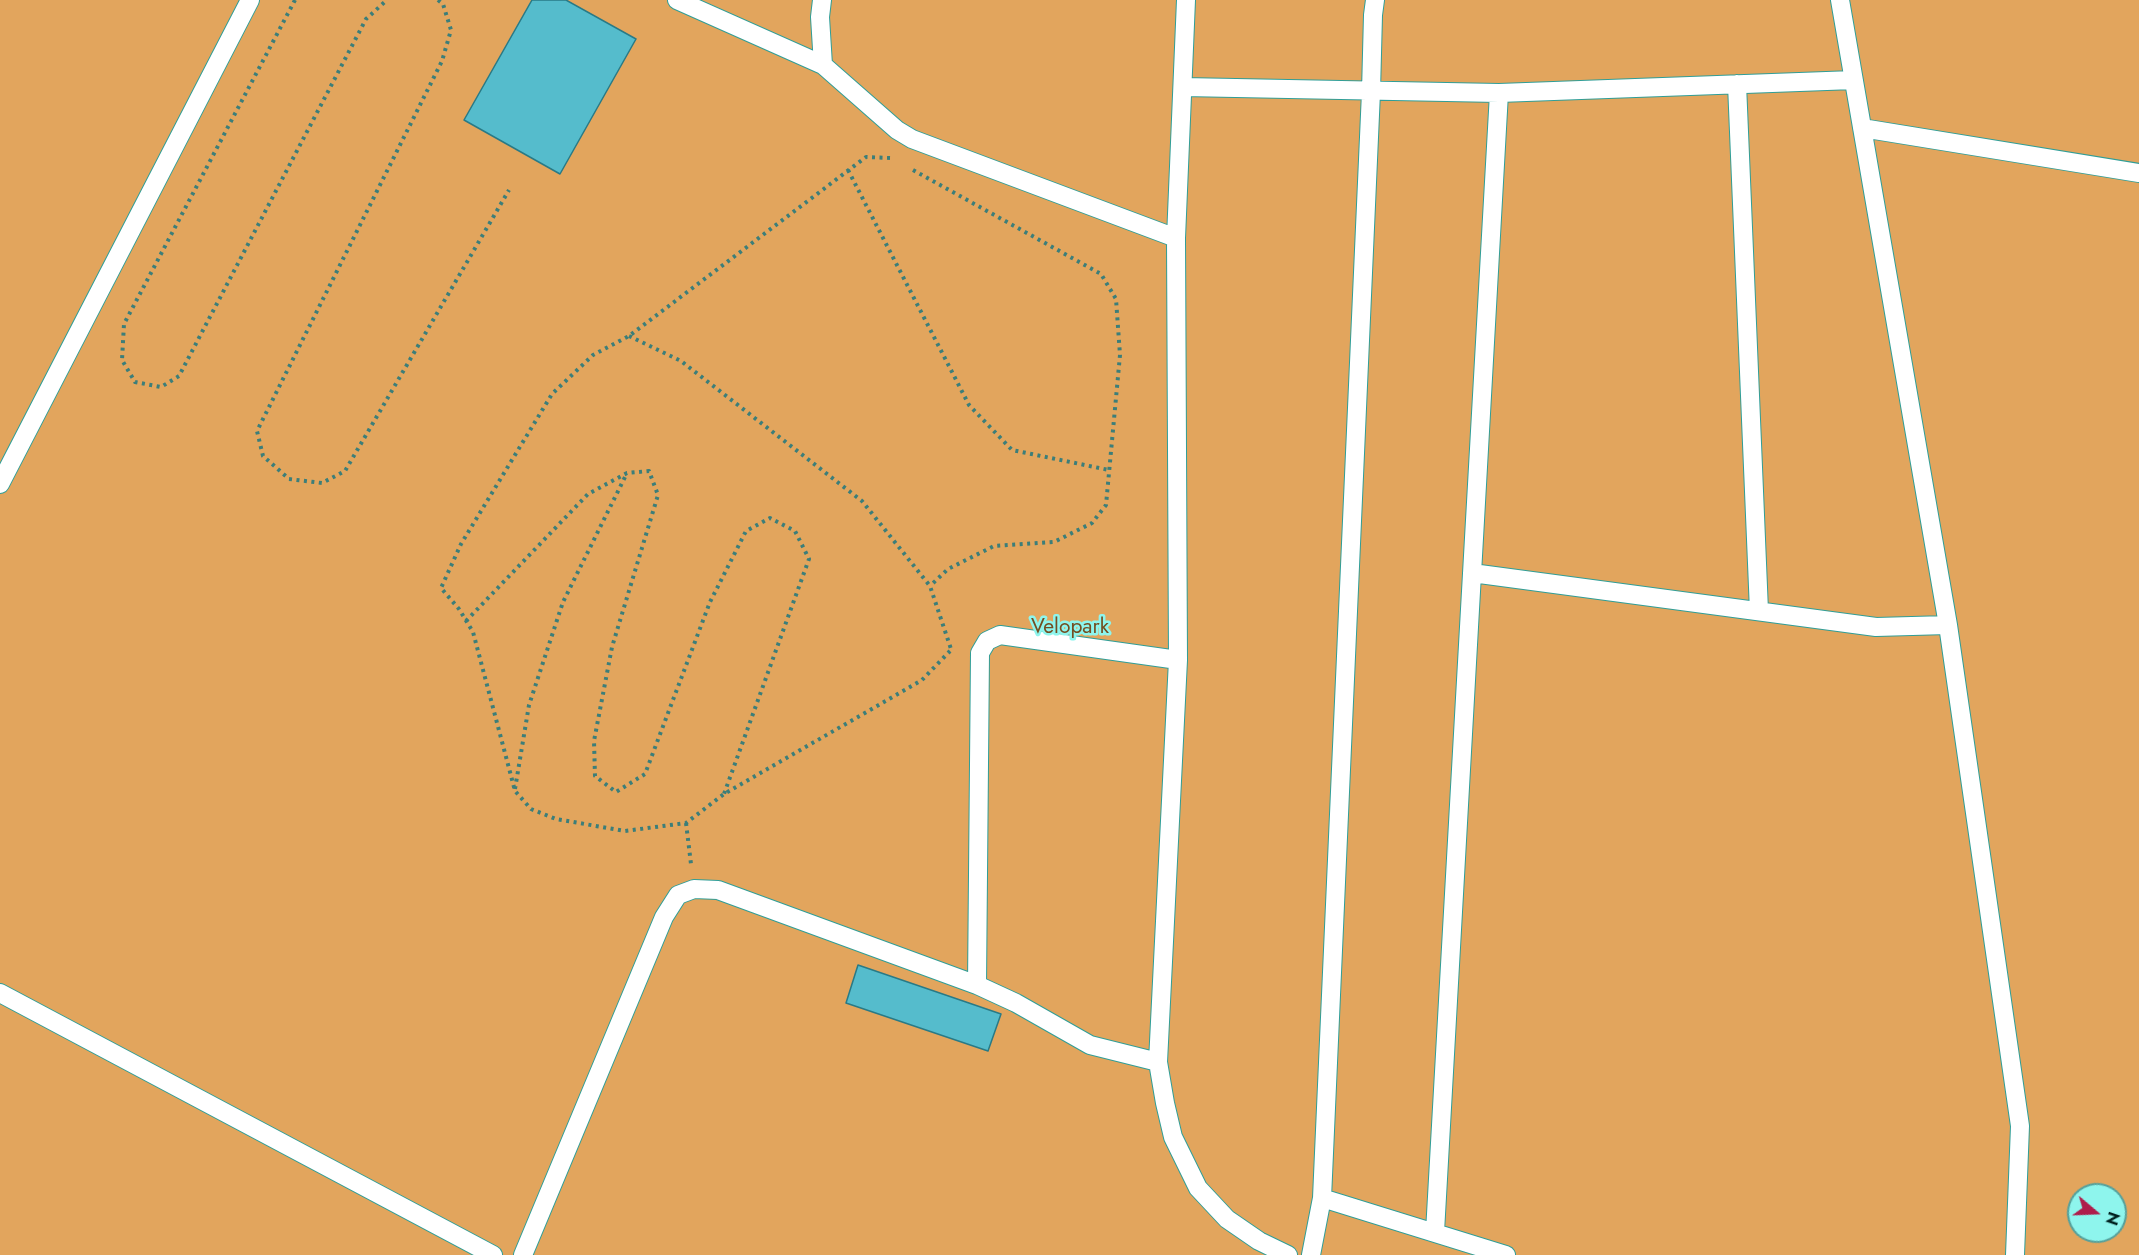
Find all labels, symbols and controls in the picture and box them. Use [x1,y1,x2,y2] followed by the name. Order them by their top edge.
[1031,615,1109,641] park label: Velopark
[2067,1183,2127,1243] north arrow
[2100,1209,2126,1228] text: N

